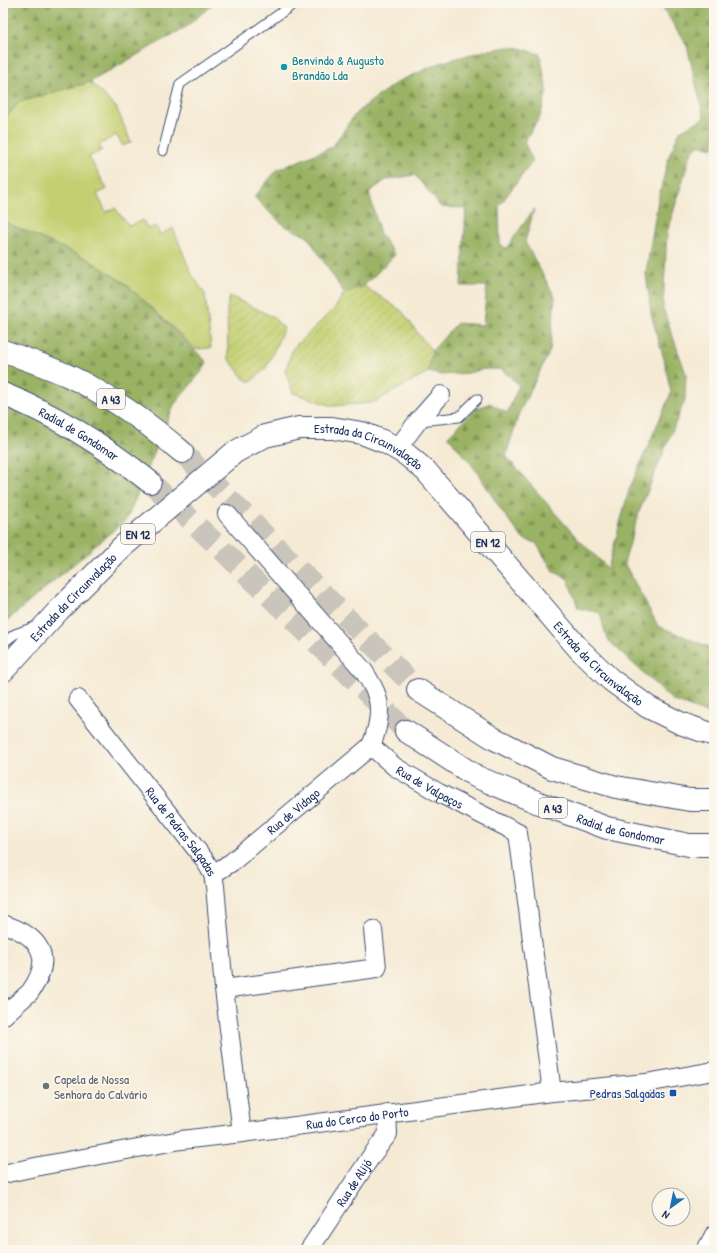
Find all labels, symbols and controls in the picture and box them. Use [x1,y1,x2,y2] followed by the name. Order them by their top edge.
[292,51,384,84] place label: Benvindo & Augusto Brandão Lda
[279,62,289,72] marker: Benvindo & Augusto Brandão Lda
[97,389,125,409] road number: A 43
[36,403,123,465] street label: Radial de Gondomar
[314,419,427,474] street label: Estrada da Circunvalação
[121,524,155,544] road number: EN 12
[471,532,505,552] road number: EN 12
[26,549,120,645] street label: Estrada da Circunvalação
[550,617,647,710] street label: Estrada da Circunvalação
[393,761,467,813] street label: Rua de Valpaços
[142,783,221,879] street label: Rua de Pedras Salgadas
[263,784,323,838] street label: Rua de Vidago
[539,798,567,818] road number: A 43
[574,809,667,849] street label: Radial de Gondomar
[54,1070,147,1103] place label: Capela de Nossa Senhora do Calvário
[41,1081,51,1091] marker: Capela de Nossa Senhora do Calvário
[590,1084,665,1102] place label: Pedras Salgadas
[668,1088,678,1098] marker: Pedras Salgadas
[305,1102,409,1133] street label: Rua do Cerco do Porto
[331,1155,376,1210] street label: Rua de Alijó
[651,1187,691,1227] north arrow
[659,1208,672,1223] text: N

